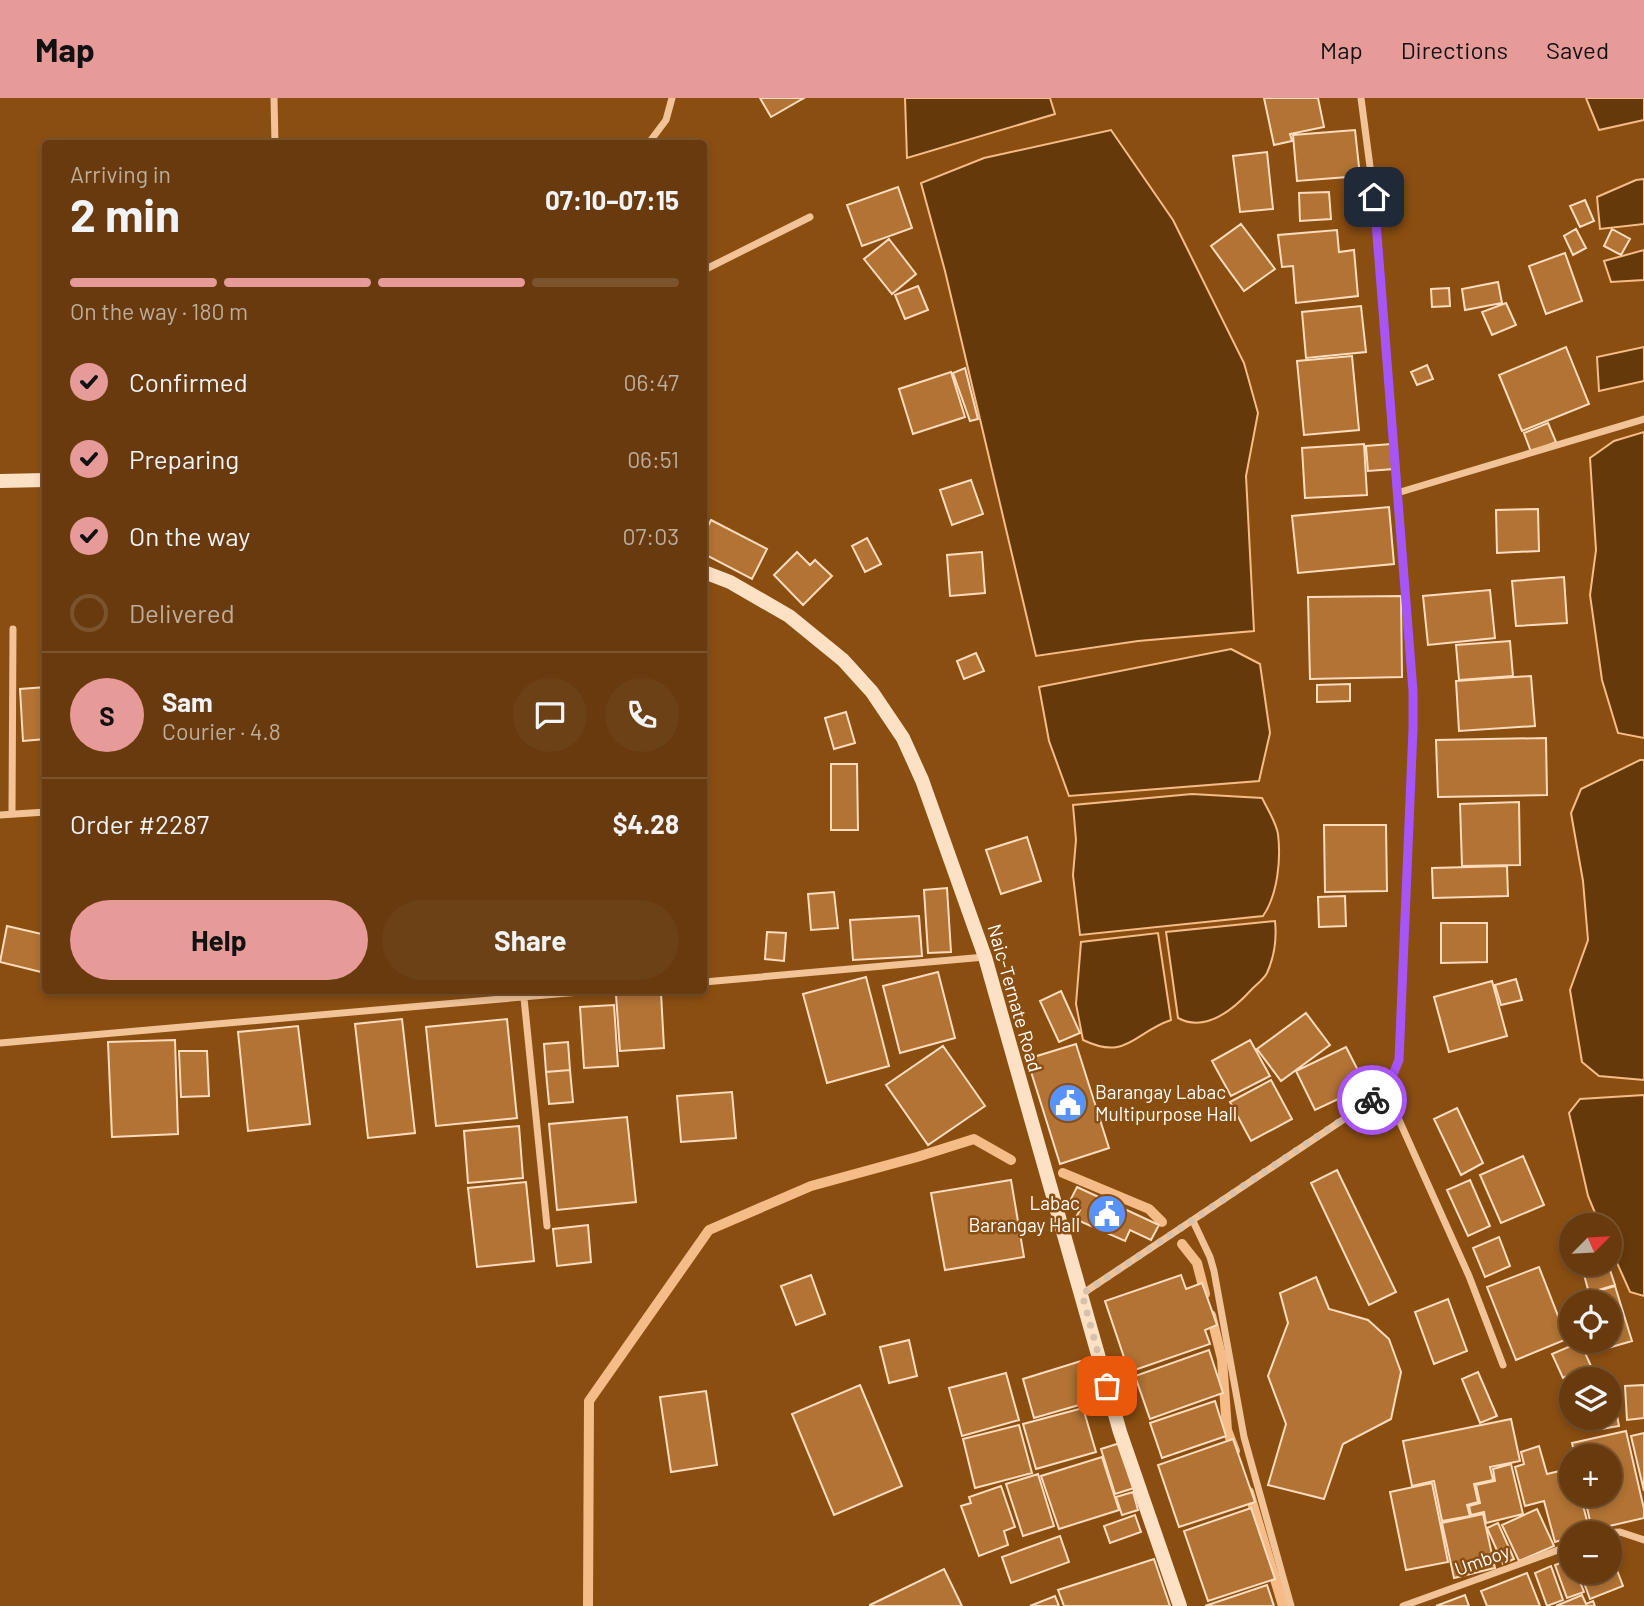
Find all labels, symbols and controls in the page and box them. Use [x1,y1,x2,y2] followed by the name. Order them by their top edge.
[35,29,95,69] text: Map
[1320,35,1363,64] text: Map
[1401,35,1508,64] text: Directions
[1546,35,1609,64] text: Saved
[70,160,171,188] text: Arriving in
[1344,167,1404,227] pin
[1355,178,1393,216] icon: home
[545,184,679,215] text: 07:10–07:15
[70,186,180,241] text: 2 min
[70,297,248,325] text: On the way · 180 m
[70,363,108,401] icon: check
[129,366,248,397] text: Confirmed
[624,368,679,396] text: 06:47
[70,440,108,478] icon: check
[129,443,239,474] text: Preparing
[627,445,679,473] text: 06:51
[70,517,108,555] icon: check
[129,520,250,551] text: On the way
[622,522,679,550] text: 07:03
[129,597,235,628] text: Delivered
[513,678,587,752] button: chat
[605,678,679,752] button: phone
[162,686,213,717] text: Sam
[99,700,115,731] text: S
[162,717,281,745] text: Courier · 4.8
[70,808,209,839] text: Order #2287
[613,808,679,839] text: $4.28
[70,900,368,980] button: Help
[382,900,679,980] button: Share
[983,921,1048,1074] street label: Naic-Ternate Road
[1337,1065,1407,1135] courier
[1095,1080,1237,1125] place label: Barangay Labac Multipurpose Hall
[1353,1081,1391,1119] icon: bike
[1047,1082,1089,1124] public building icon: Barangay Labac Multipurpose Hall
[968,1191,1080,1236] place label: Labac Barangay Hall
[1086,1193,1128,1235] public building icon: Labac Barangay Hall
[1559,1213,1622,1276] north arrow
[1559,1213,1622,1584] map controls
[1559,1290,1622,1353] button: locate
[1077,1356,1137,1416] pin
[1088,1367,1126,1405] icon: bag
[1559,1367,1622,1430] button: layers
[1559,1444,1622,1507] button: +
[1559,1521,1622,1584] button: −
[1451,1539,1513,1580] street label: Umboy

